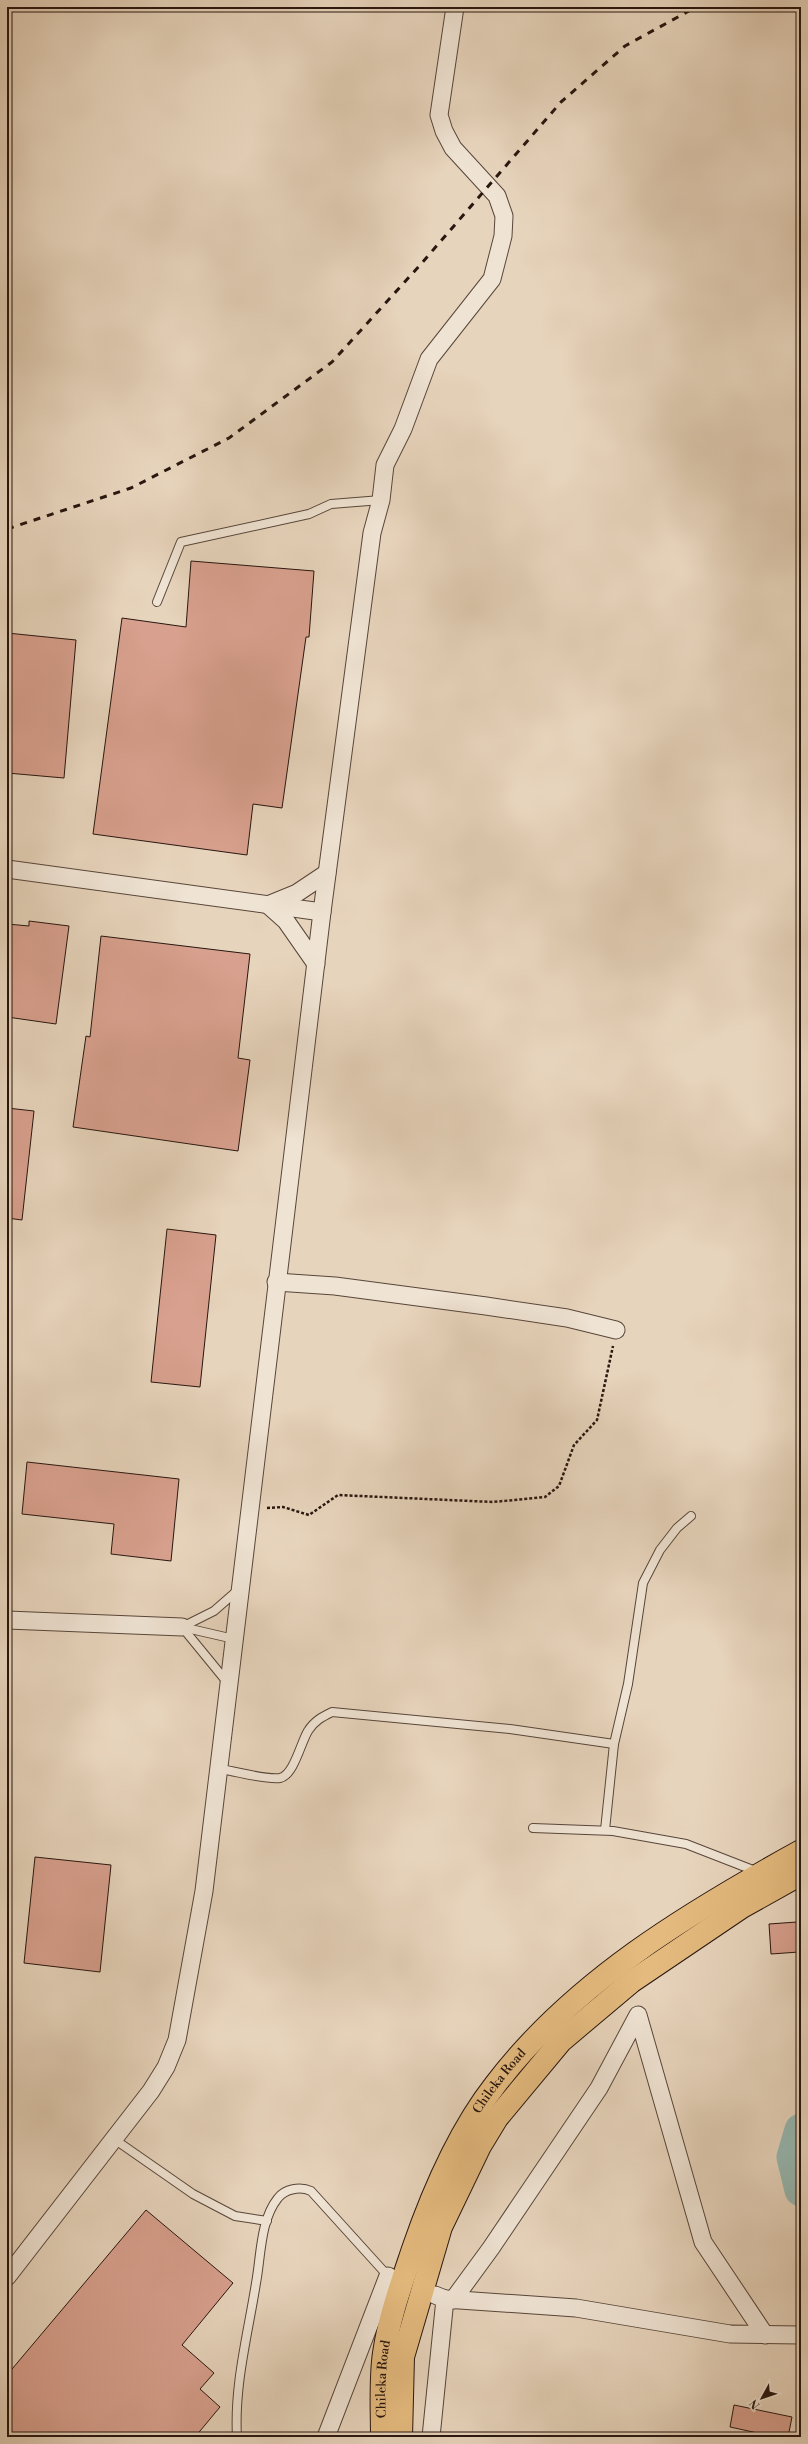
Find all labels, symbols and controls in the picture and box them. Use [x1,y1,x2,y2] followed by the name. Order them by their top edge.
[469,2045,530,2117] street label: Chileka Road
[373,2338,394,2418] street label: Chileka Road
[742,2378,782,2418] north arrow
[747,2396,763,2412] text: N

